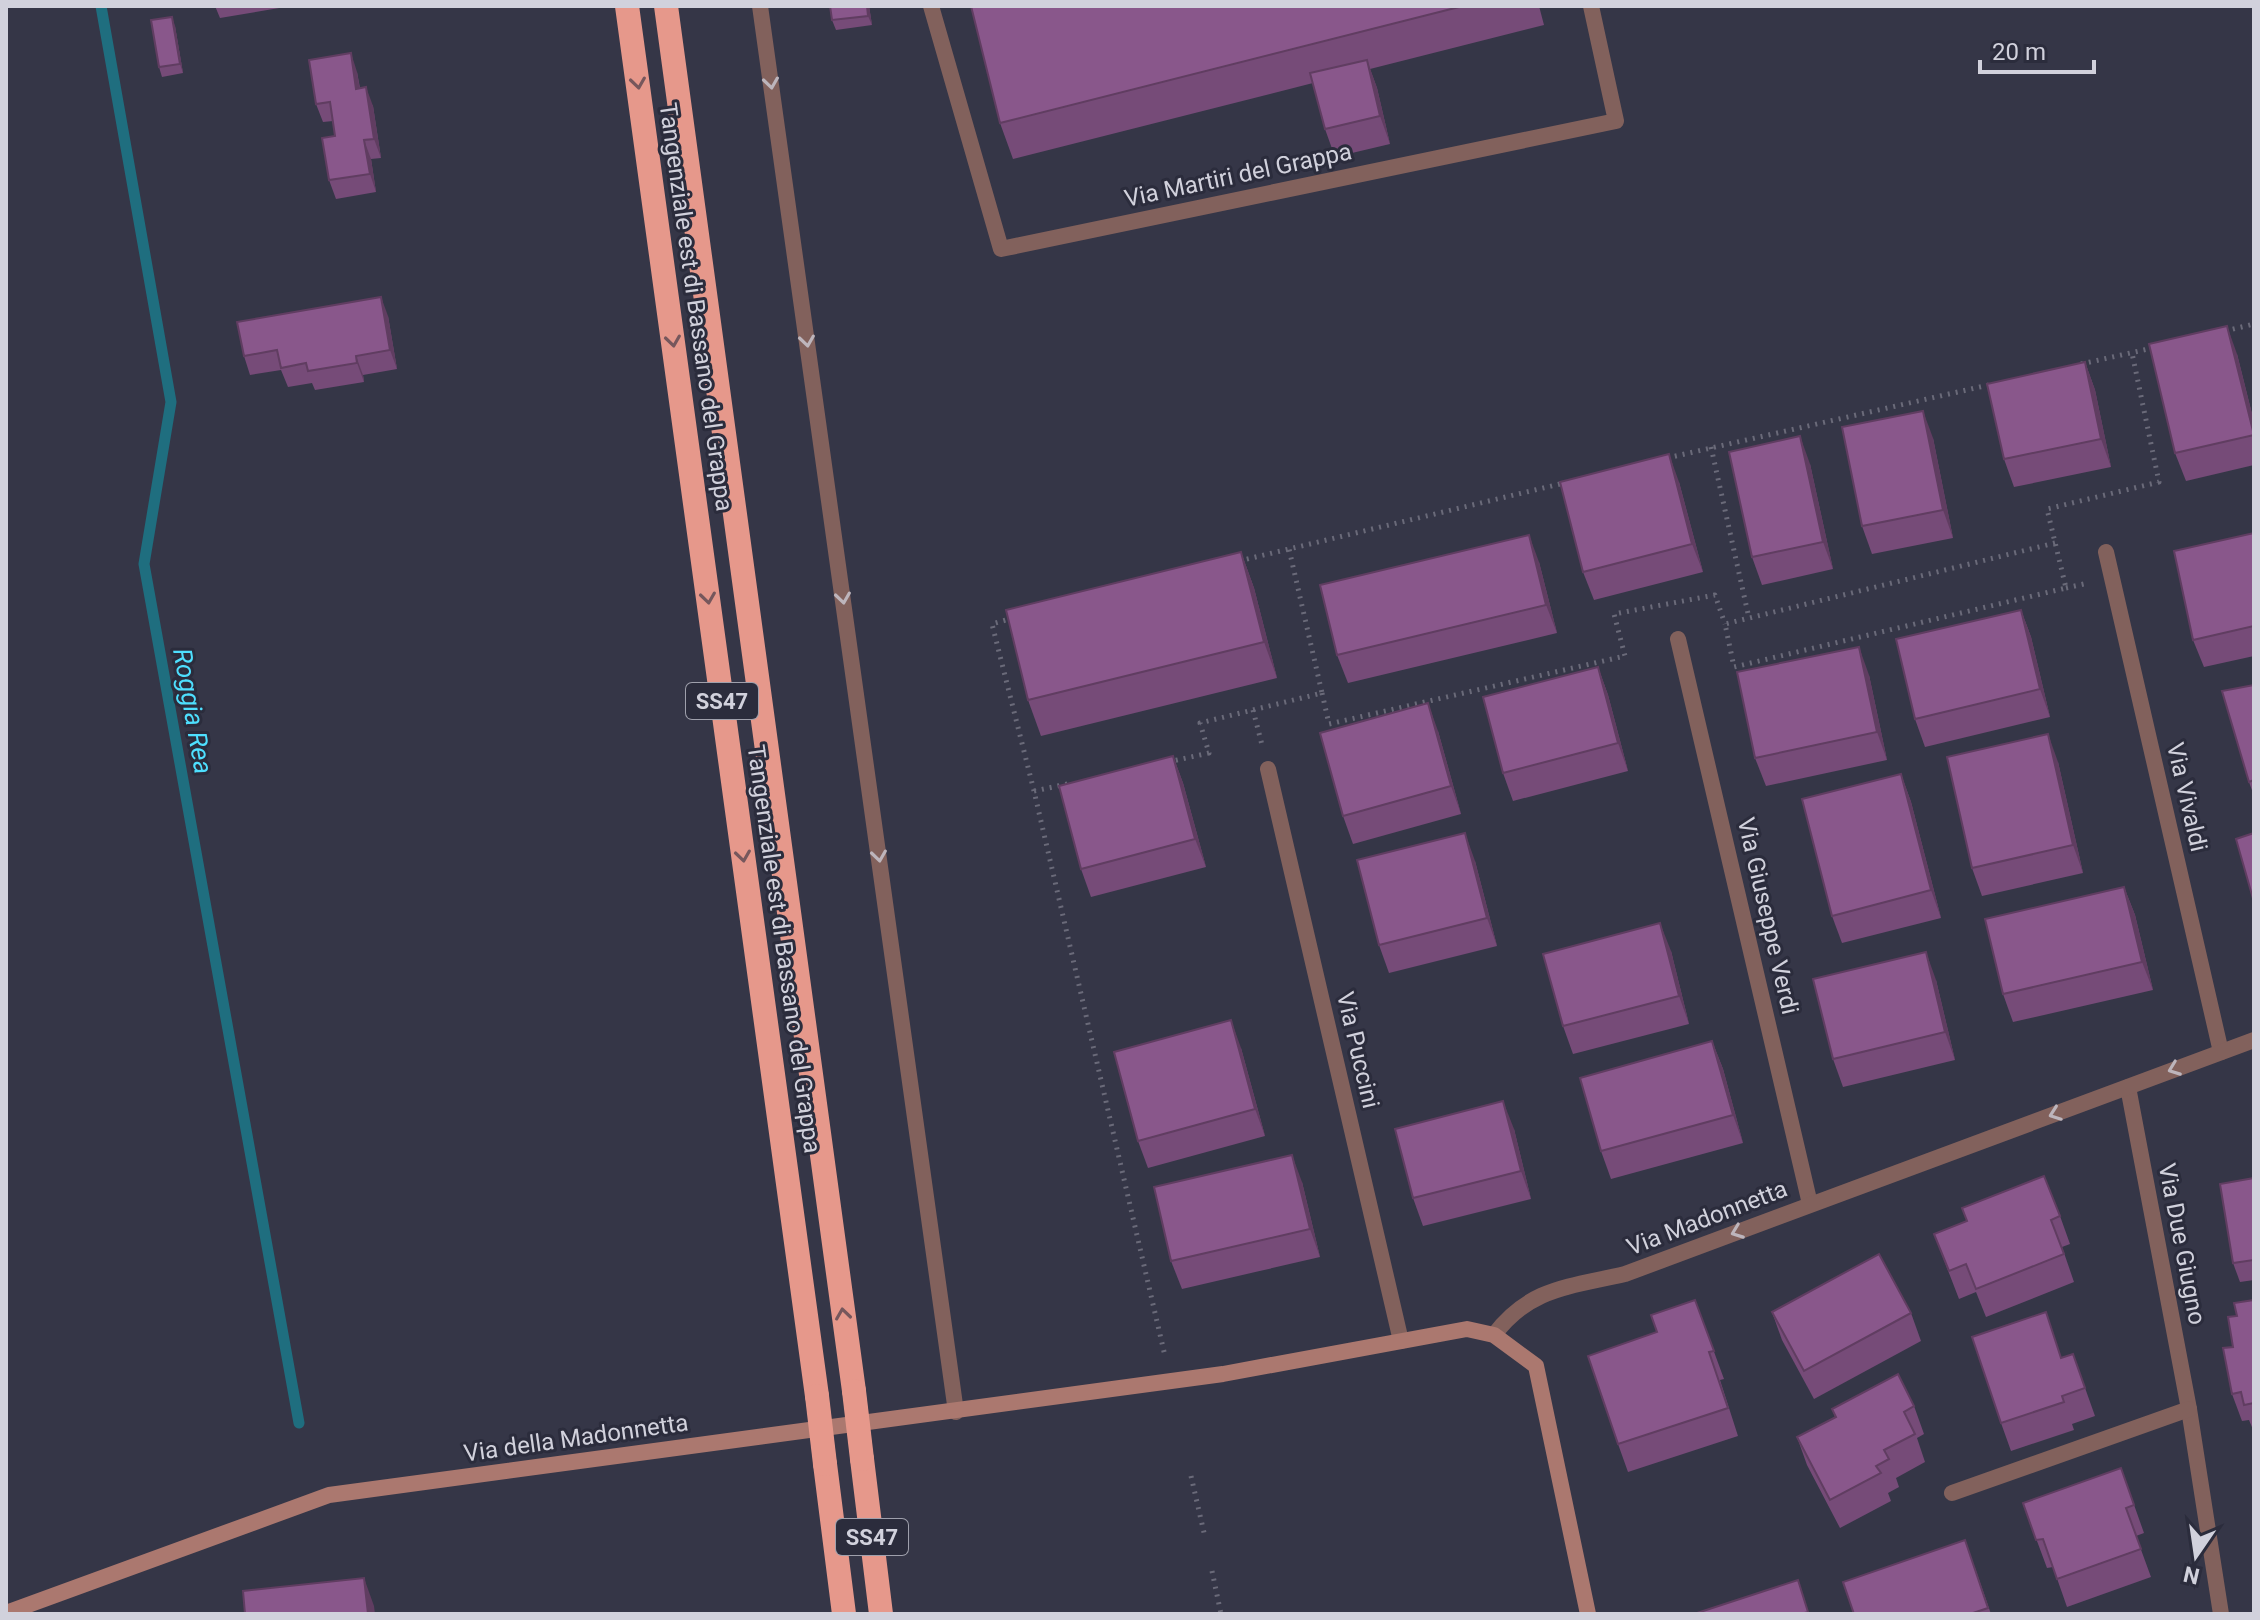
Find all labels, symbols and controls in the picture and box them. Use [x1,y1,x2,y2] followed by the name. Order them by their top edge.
[1980,24,2094,74] scale bar
[1992,38,2046,66] text: 20 m
[629,76,646,90] one-way arrow
[762,76,779,90] one-way arrow
[653,101,739,513] street label: Tangenziale est di Bassano del Grappa
[1122,137,1354,213] street label: Via Martiri del Grappa
[664,334,681,348] one-way arrow
[798,334,815,348] one-way arrow
[834,591,851,605] one-way arrow
[699,592,716,605] one-way arrow
[167,646,219,776] water label: Roggia Rea
[686,683,758,719] road number: SS47
[2161,740,2213,854] street label: Via Vivaldi
[741,743,827,1155] street label: Tangenziale est di Bassano del Grappa
[1732,815,1804,1017] street label: Via Giuseppe Verdi
[734,849,751,863] one-way arrow
[870,849,887,863] one-way arrow
[1331,989,1385,1111] street label: Via Puccini
[2168,1059,2182,1076] one-way arrow
[2048,1104,2062,1121] one-way arrow
[2153,1161,2211,1327] street label: Via Due Giugno
[1623,1175,1791,1261] street label: Via Madonnetta
[1731,1222,1745,1239] one-way arrow
[835,1307,852,1321] one-way arrow
[462,1408,690,1468] street label: Via della Madonnetta
[2156,1516,2236,1596] north arrow
[836,1519,908,1555] road number: SS47
[2181,1561,2202,1589] text: N

